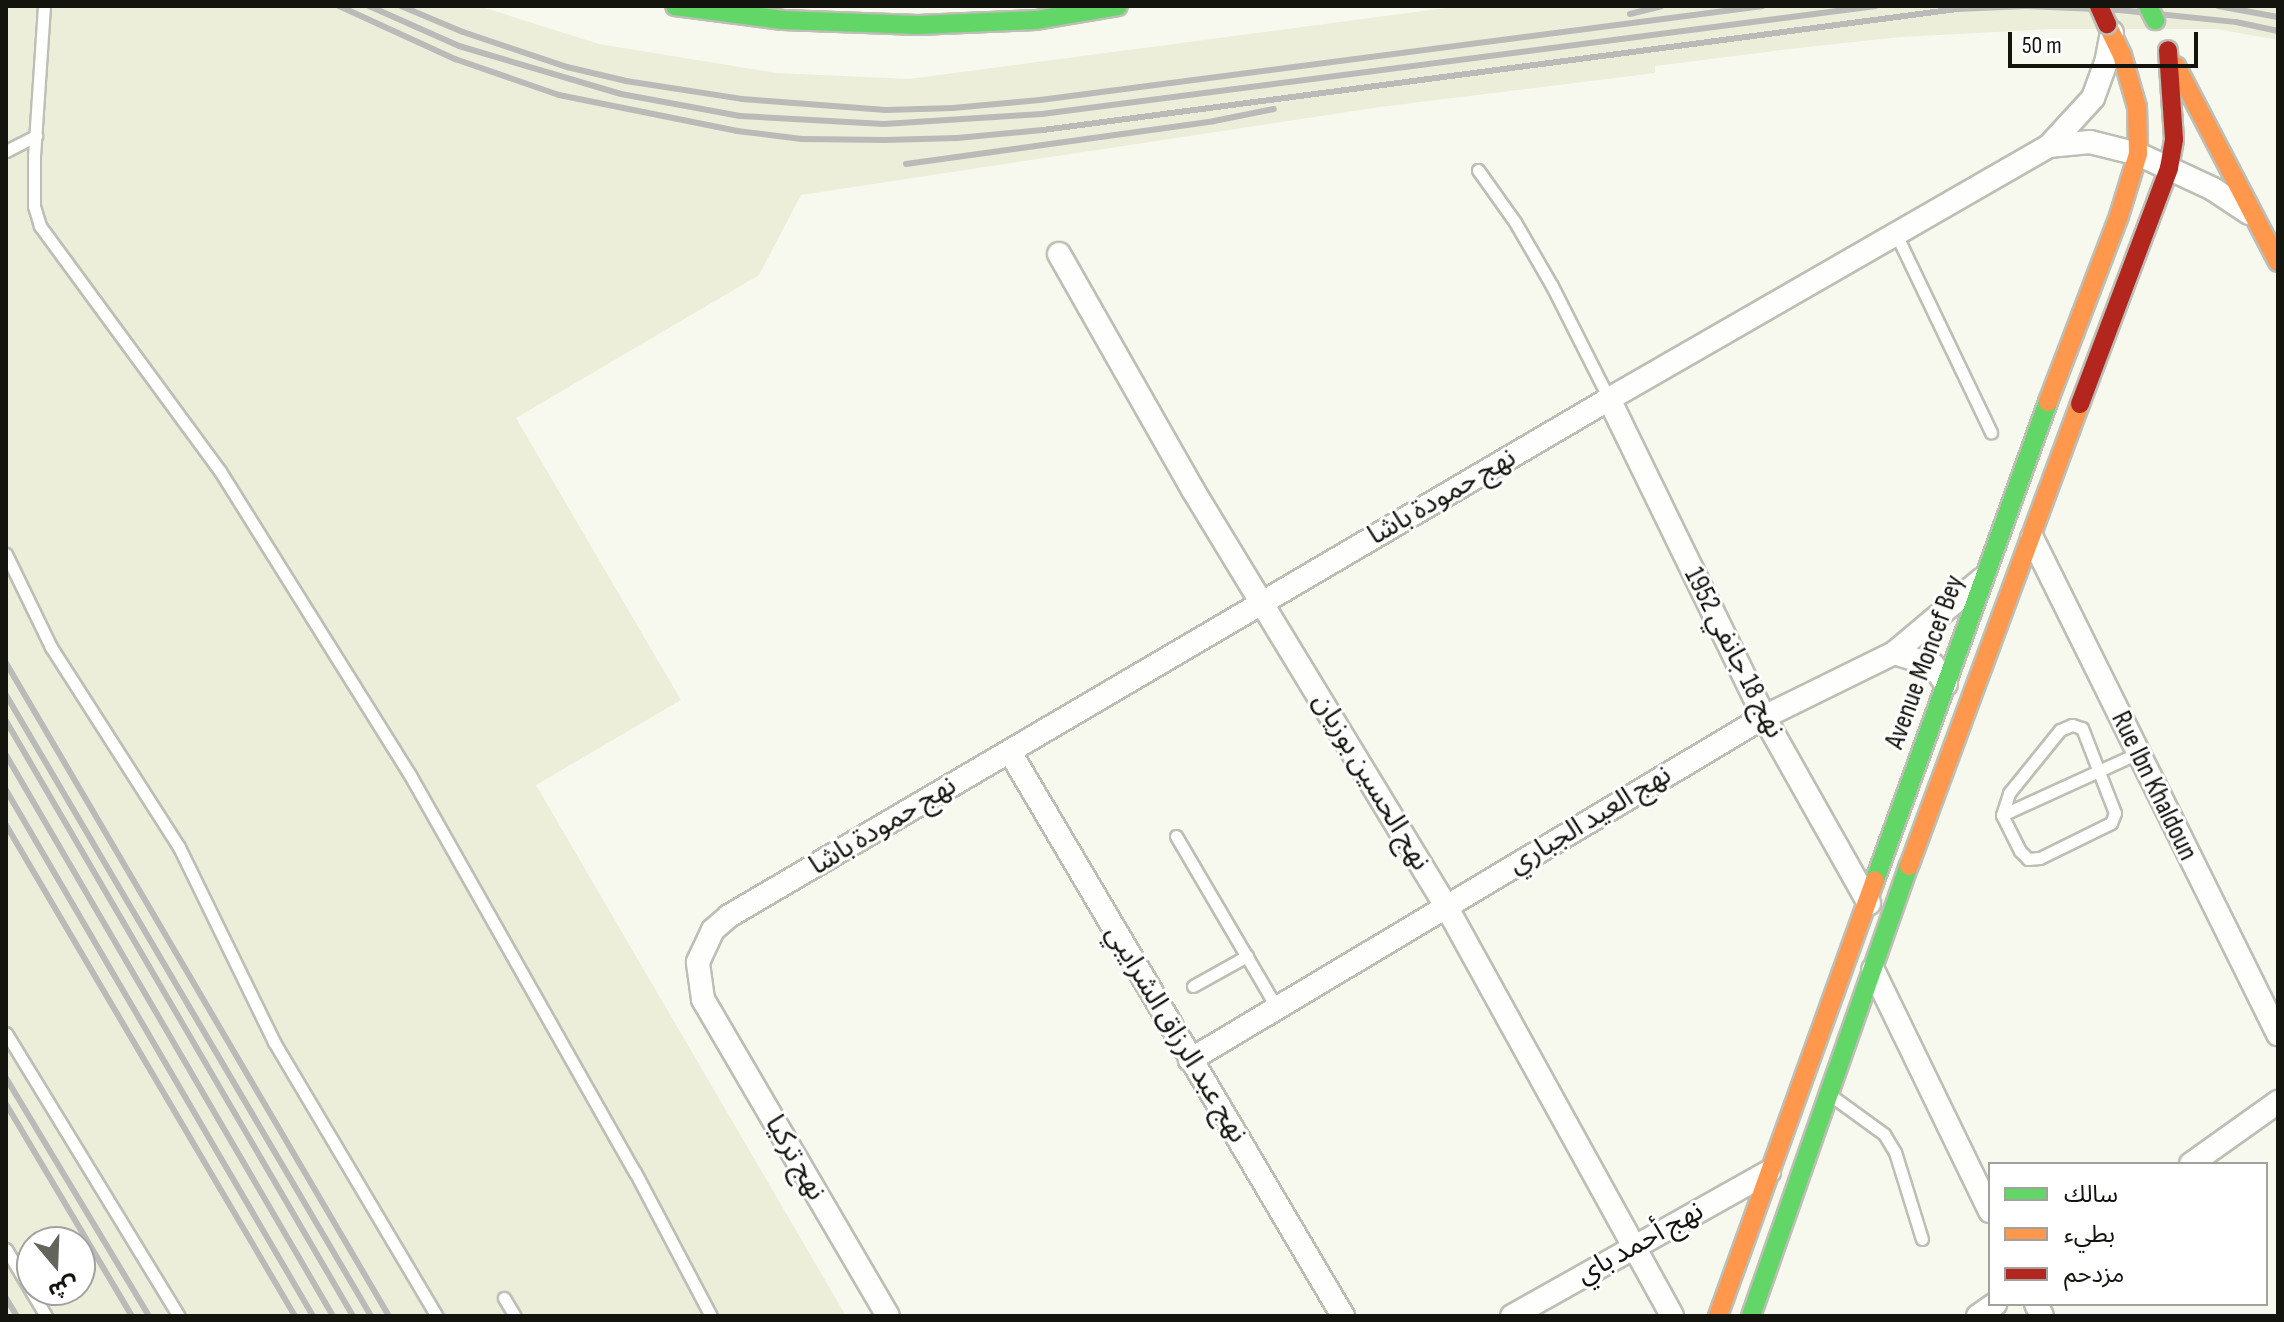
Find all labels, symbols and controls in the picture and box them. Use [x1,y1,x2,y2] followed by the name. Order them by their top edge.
[2012,16,2202,66] scale bar
[2022,31,2062,60] text: 50 m
[1362,441,1522,553] street label: نهج حمودة باشا
[1677,562,1791,744] street label: نهج 18 جانفي 1952
[1878,571,1972,753] street label: Avenue Moncef Bey
[1305,687,1437,877] street label: نهج الحسين بوزيان
[2103,706,2205,866] street label: Rue Ibn Khaldoun
[1503,758,1677,882] street label: نهج العيد الجباري
[804,769,962,883] street label: نهج حمودة باشا
[1098,919,1254,1149] street label: نهج عبد الرزاق الشرايبي
[757,1109,833,1207] street label: نهج تركيا
[1988,1162,2268,1306] legend
[2064,1180,2118,1209] text: سالك
[1571,1194,1709,1292] street label: نهج أحمد باي
[2064,1220,2115,1249] text: بطيء
[16,1226,96,1306] north arrow
[2064,1260,2124,1289] text: مزدحم
[45,1270,82,1305] text: ش

